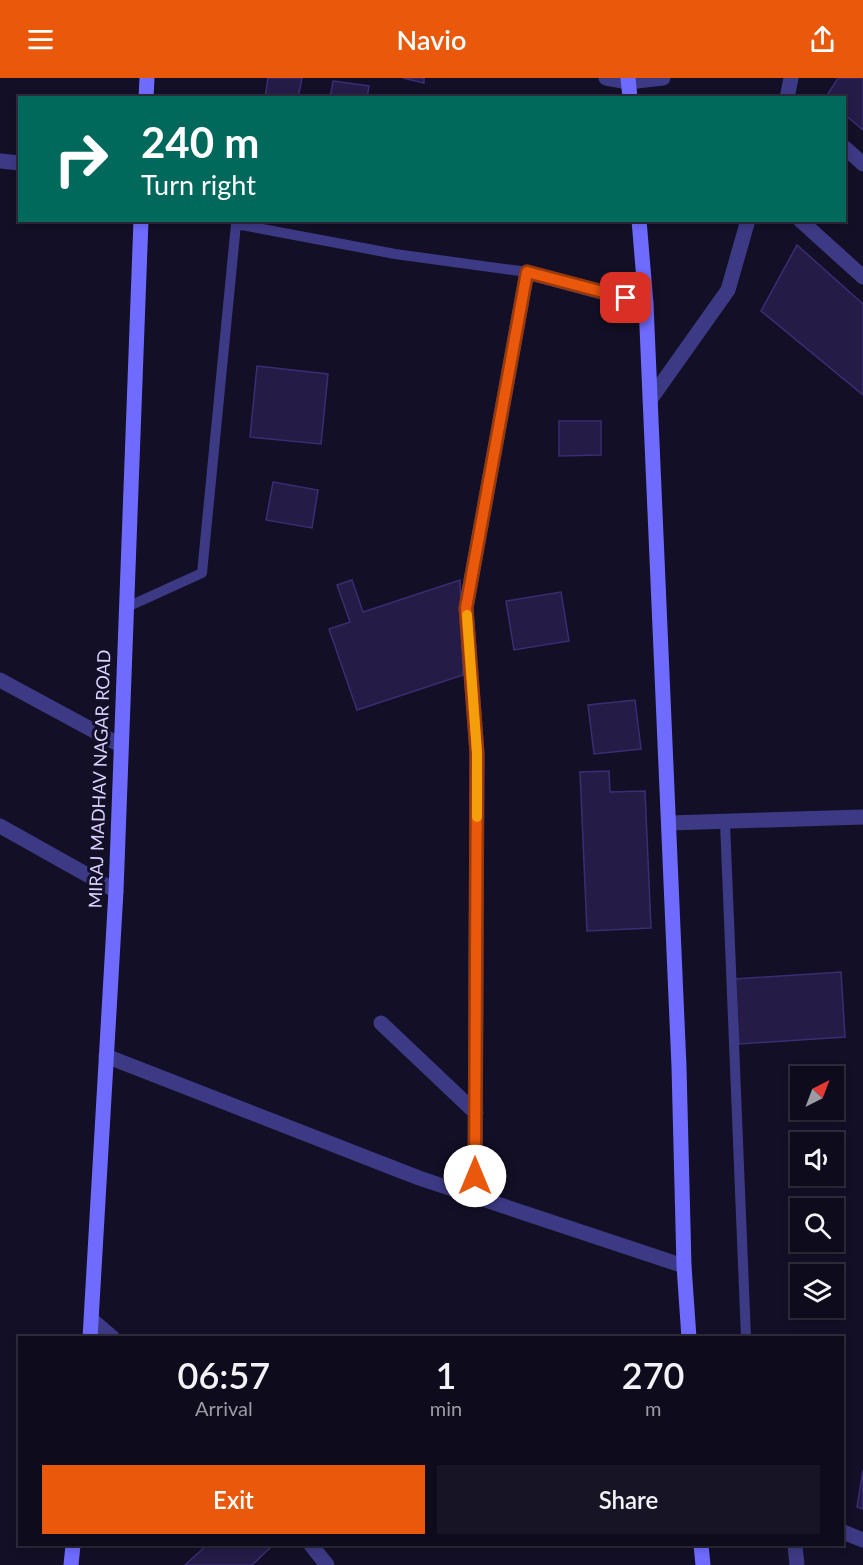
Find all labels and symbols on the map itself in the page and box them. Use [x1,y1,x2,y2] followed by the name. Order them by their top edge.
[600,272,651,323] pin
[83,649,115,909] street label: MIRAJ MADHAV NAGAR ROAD
[790,1066,844,1120] north arrow
[443,1144,507,1208] position arrow

